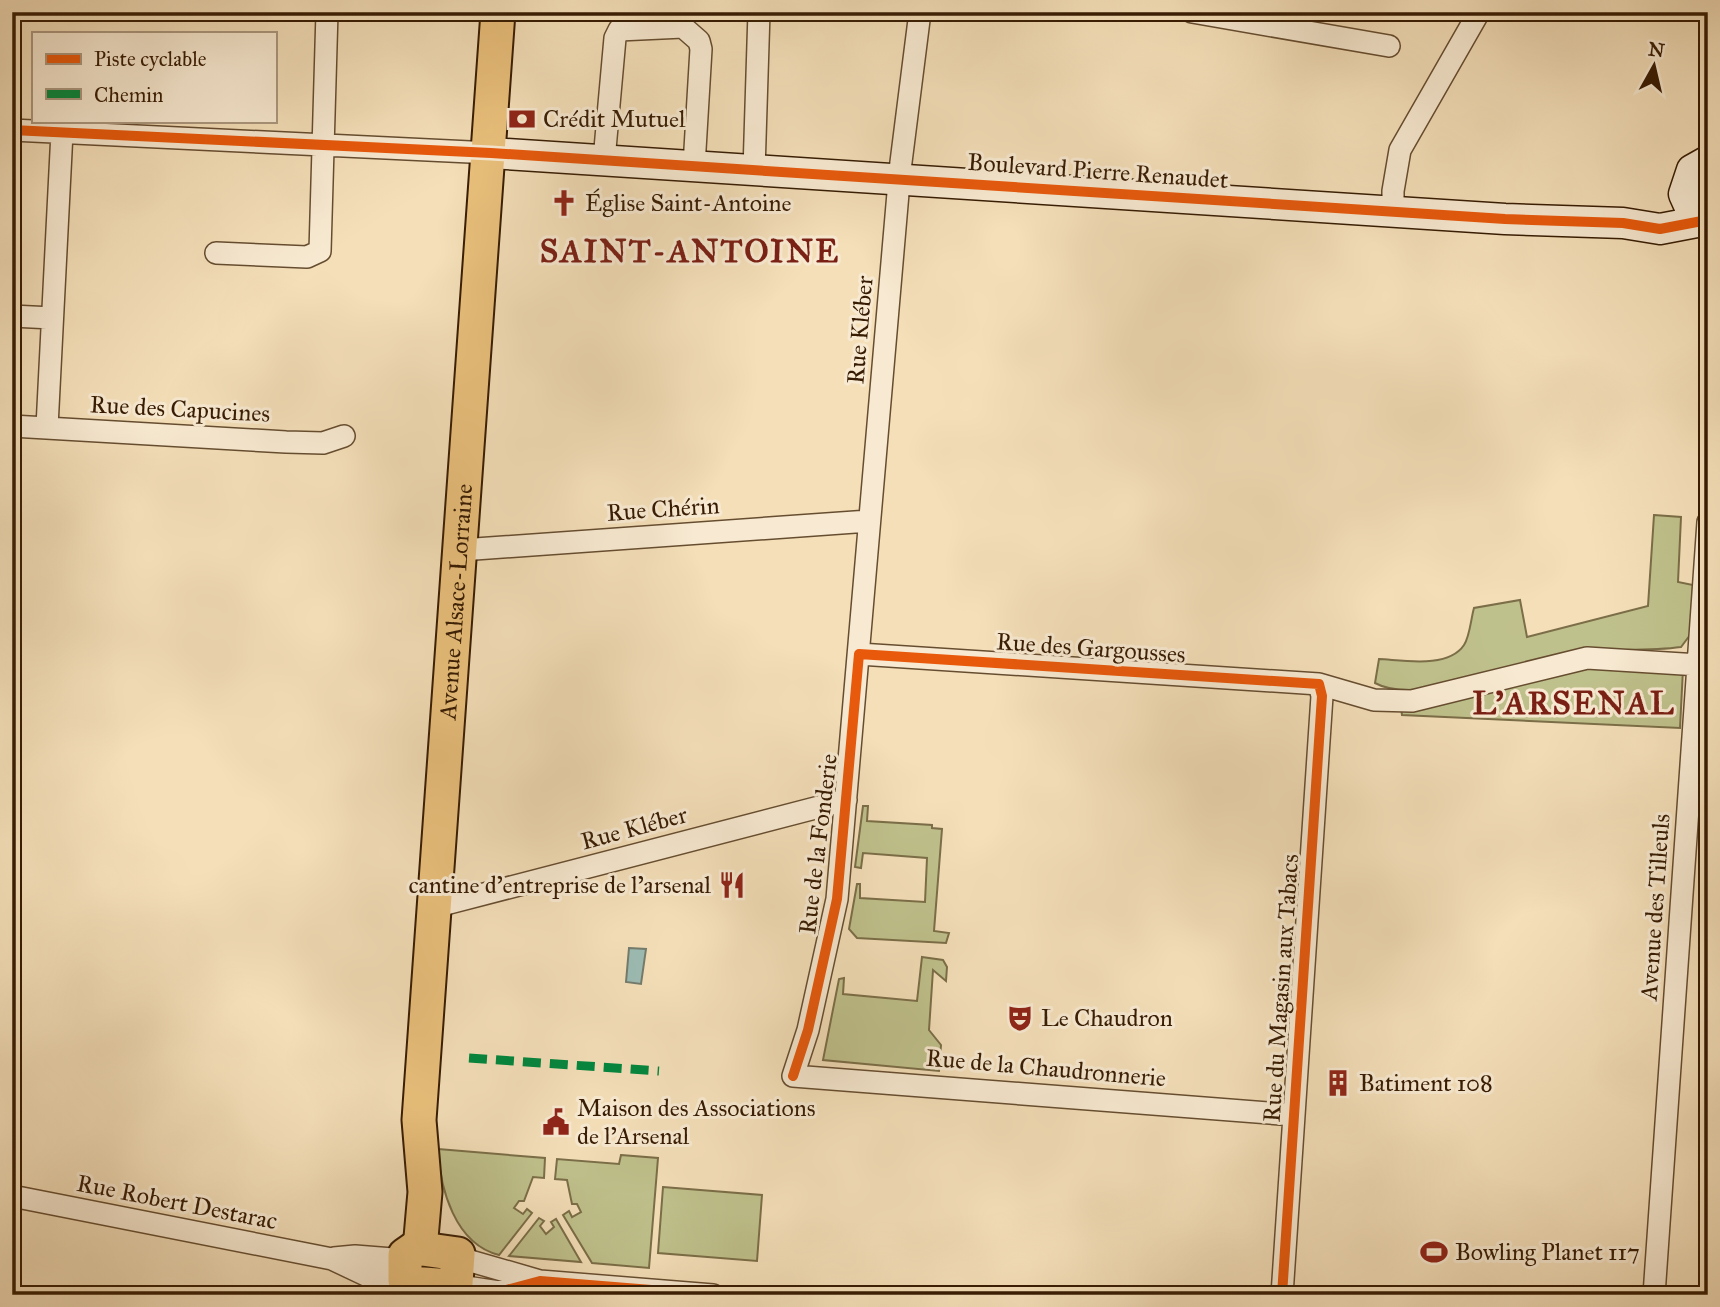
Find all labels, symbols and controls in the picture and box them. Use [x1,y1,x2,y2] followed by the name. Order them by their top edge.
[32,32,276,122] legend
[1618,32,1688,102] north arrow
[1647,37,1666,62] text: N
[94,46,207,72] text: Piste cyclable
[94,82,163,108] text: Chemin
[507,104,537,134] bank icon: Crédit Mutuel
[543,104,686,134] place label: Crédit Mutuel
[967,147,1230,195] street label: Boulevard Pierre Renaudet
[549,188,579,218] church icon: Église Saint-Antoine
[585,188,792,218] place label: Église Saint-Antoine
[540,232,840,271] district label: SAINT-ANTOINE
[840,275,880,385] street label: Rue Kléber
[89,389,271,429] street label: Rue des Capucines
[433,483,479,722] street label: Avenue Alsace-Lorraine
[606,490,720,528] street label: Rue Chérin
[995,626,1187,670] street label: Rue des Gargousses
[1472,684,1676,723] district label: L'ARSENAL
[792,752,844,936] street label: Rue de la Fonderie
[578,799,690,857] street label: Rue Kléber
[1633,813,1676,1002] street label: Avenue des Tilleuls
[1257,853,1305,1123] street label: Rue du Magasin aux Tabacs
[408,870,712,900] place label: cantine d'entreprise de l'arsenal
[717,870,747,900] restaurant icon: cantine d'entreprise de l'arsenal
[1005,1003,1035,1033] theatre icon: Le Chaudron
[1041,1003,1173,1033] place label: Le Chaudron
[925,1043,1167,1093] street label: Rue de la Chaudronnerie
[1323,1068,1353,1098] building icon: Batiment 108
[1359,1068,1493,1098] place label: Batiment 108
[577,1093,815,1151] place label: Maison des Associations de l'Arsenal
[541,1107,571,1137] public building icon: Maison des Associations de l'Arsenal
[74,1168,280,1236] street label: Rue Robert Destarac
[1419,1237,1449,1267] sports icon: Bowling Planet 117
[1455,1237,1640,1267] place label: Bowling Planet 117

